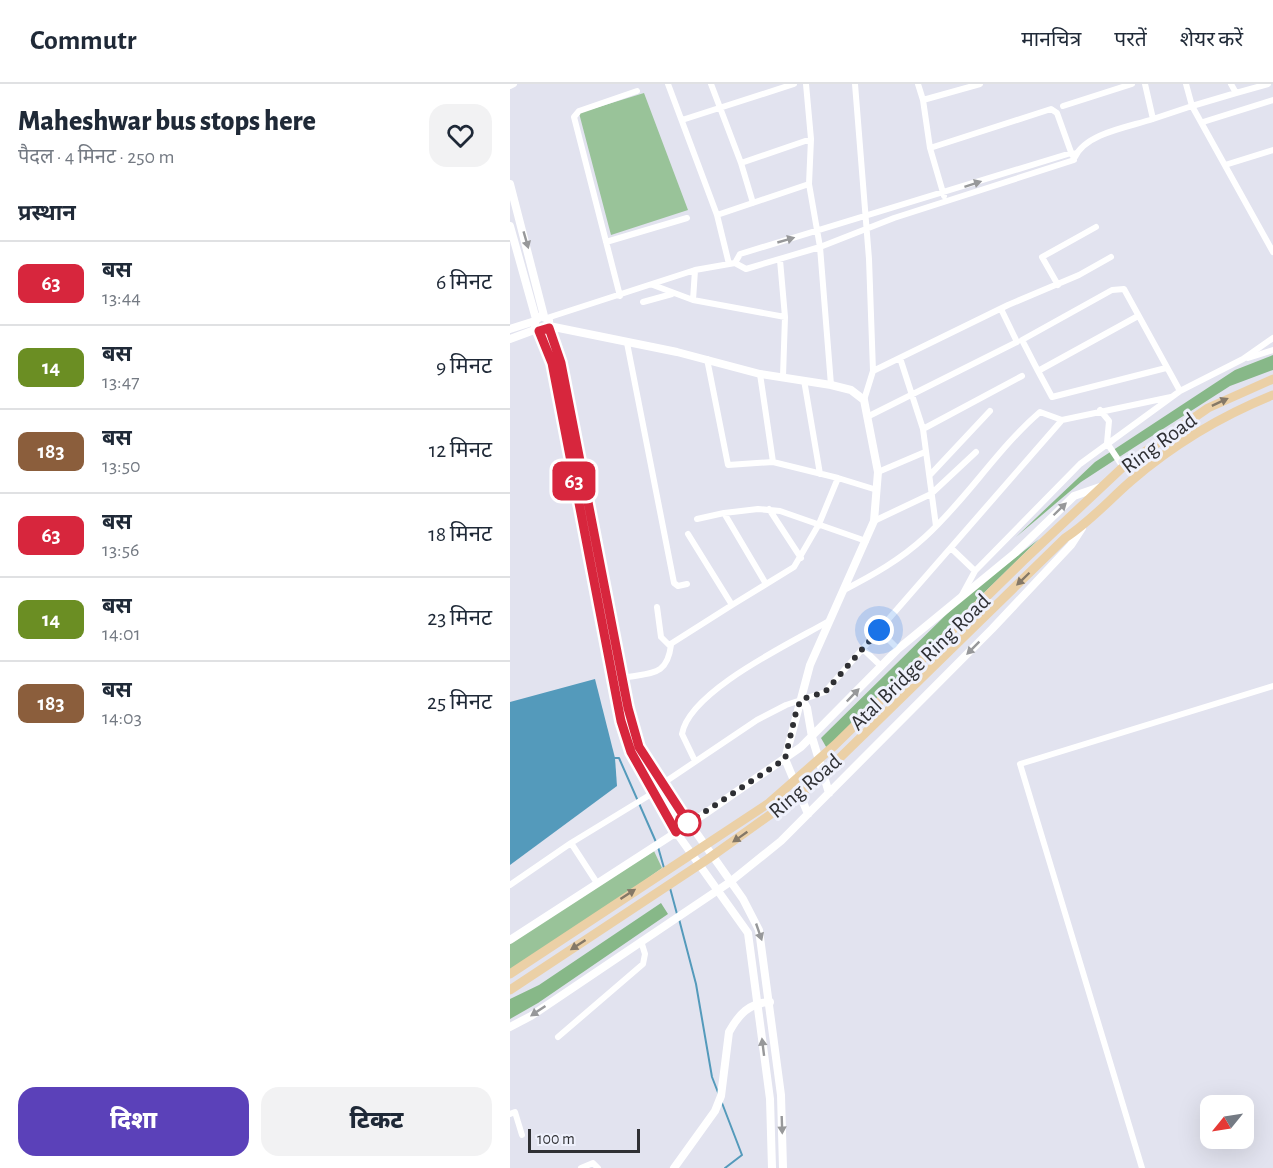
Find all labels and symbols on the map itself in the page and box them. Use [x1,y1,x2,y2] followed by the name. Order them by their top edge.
[964,179,982,189] one-way arrow
[522,232,531,250] one-way arrow
[777,235,795,244] one-way arrow
[1211,398,1228,407] one-way arrow
[1117,409,1201,477] street label: Ring Road
[547,462,601,500] line badge: 63
[1053,503,1067,517] one-way arrow
[1016,572,1031,586] one-way arrow
[846,590,994,734] street label: Atal Bridge Ring Road
[864,615,894,645] your location
[967,640,981,654] one-way arrow
[845,689,859,703] one-way arrow
[765,750,845,822] street label: Ring Road
[675,810,701,836] unlabelled marker
[732,831,748,842] one-way arrow
[620,889,637,900] one-way arrow
[754,923,764,941] one-way arrow
[570,940,586,951] one-way arrow
[530,1005,546,1017] one-way arrow
[758,1037,768,1056] one-way arrow
[1200,1095,1254,1149] north arrow
[777,1116,786,1135] one-way arrow
[528,1126,640,1154] scale bar

